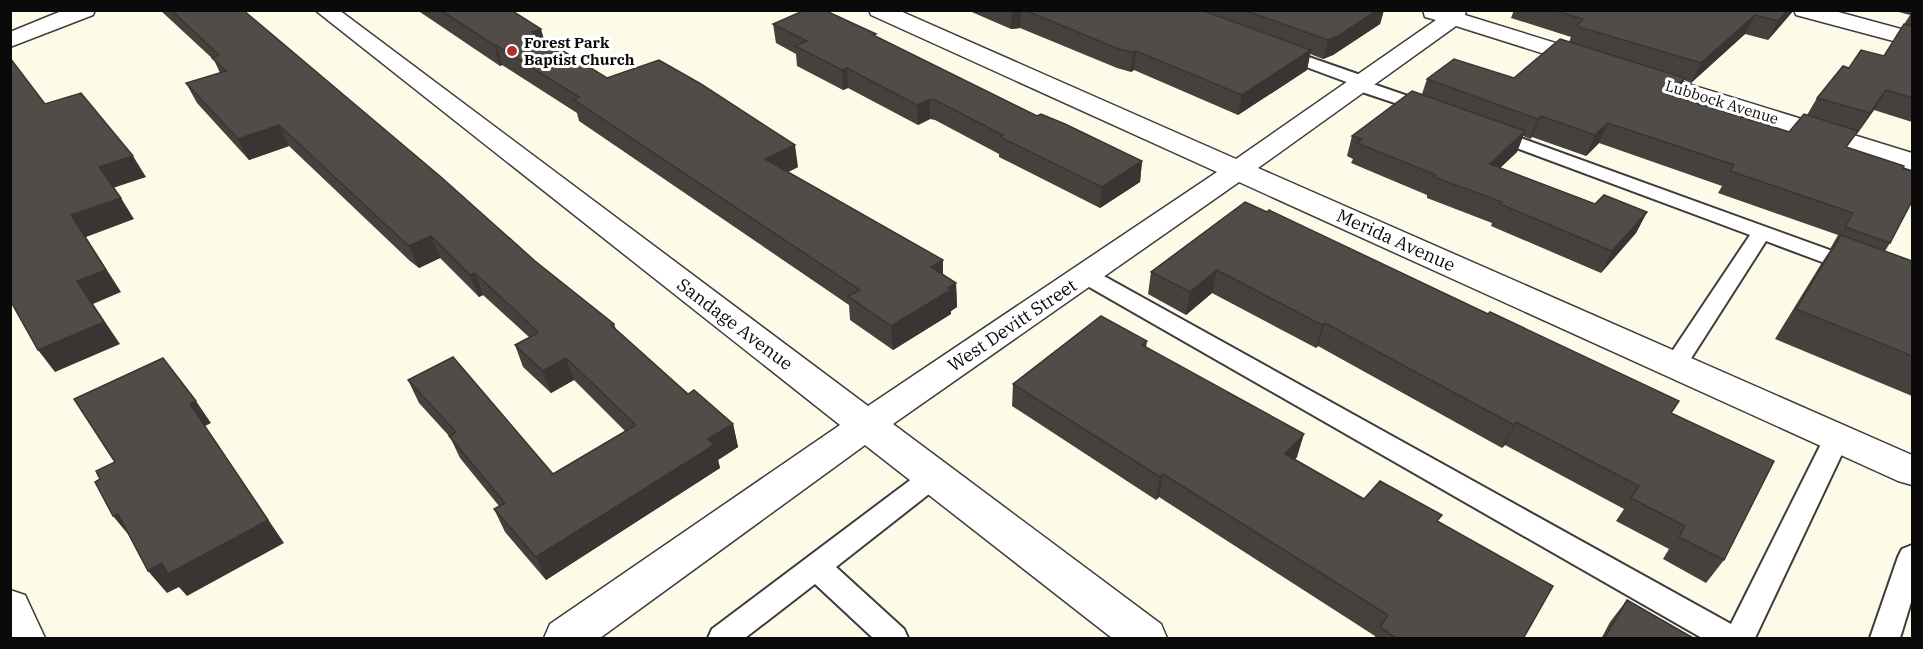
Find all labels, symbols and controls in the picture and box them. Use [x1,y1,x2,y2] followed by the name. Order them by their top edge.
[524,33,635,69] place label: Forest Park Baptist Church
[505,44,519,58] marker: Forest Park Baptist Church
[1663,76,1781,128] street label: Lubbock Avenue
[1333,204,1459,276] street label: Merida Avenue
[672,273,798,375] street label: Sandage Avenue
[943,273,1081,377] street label: West Devitt Street

